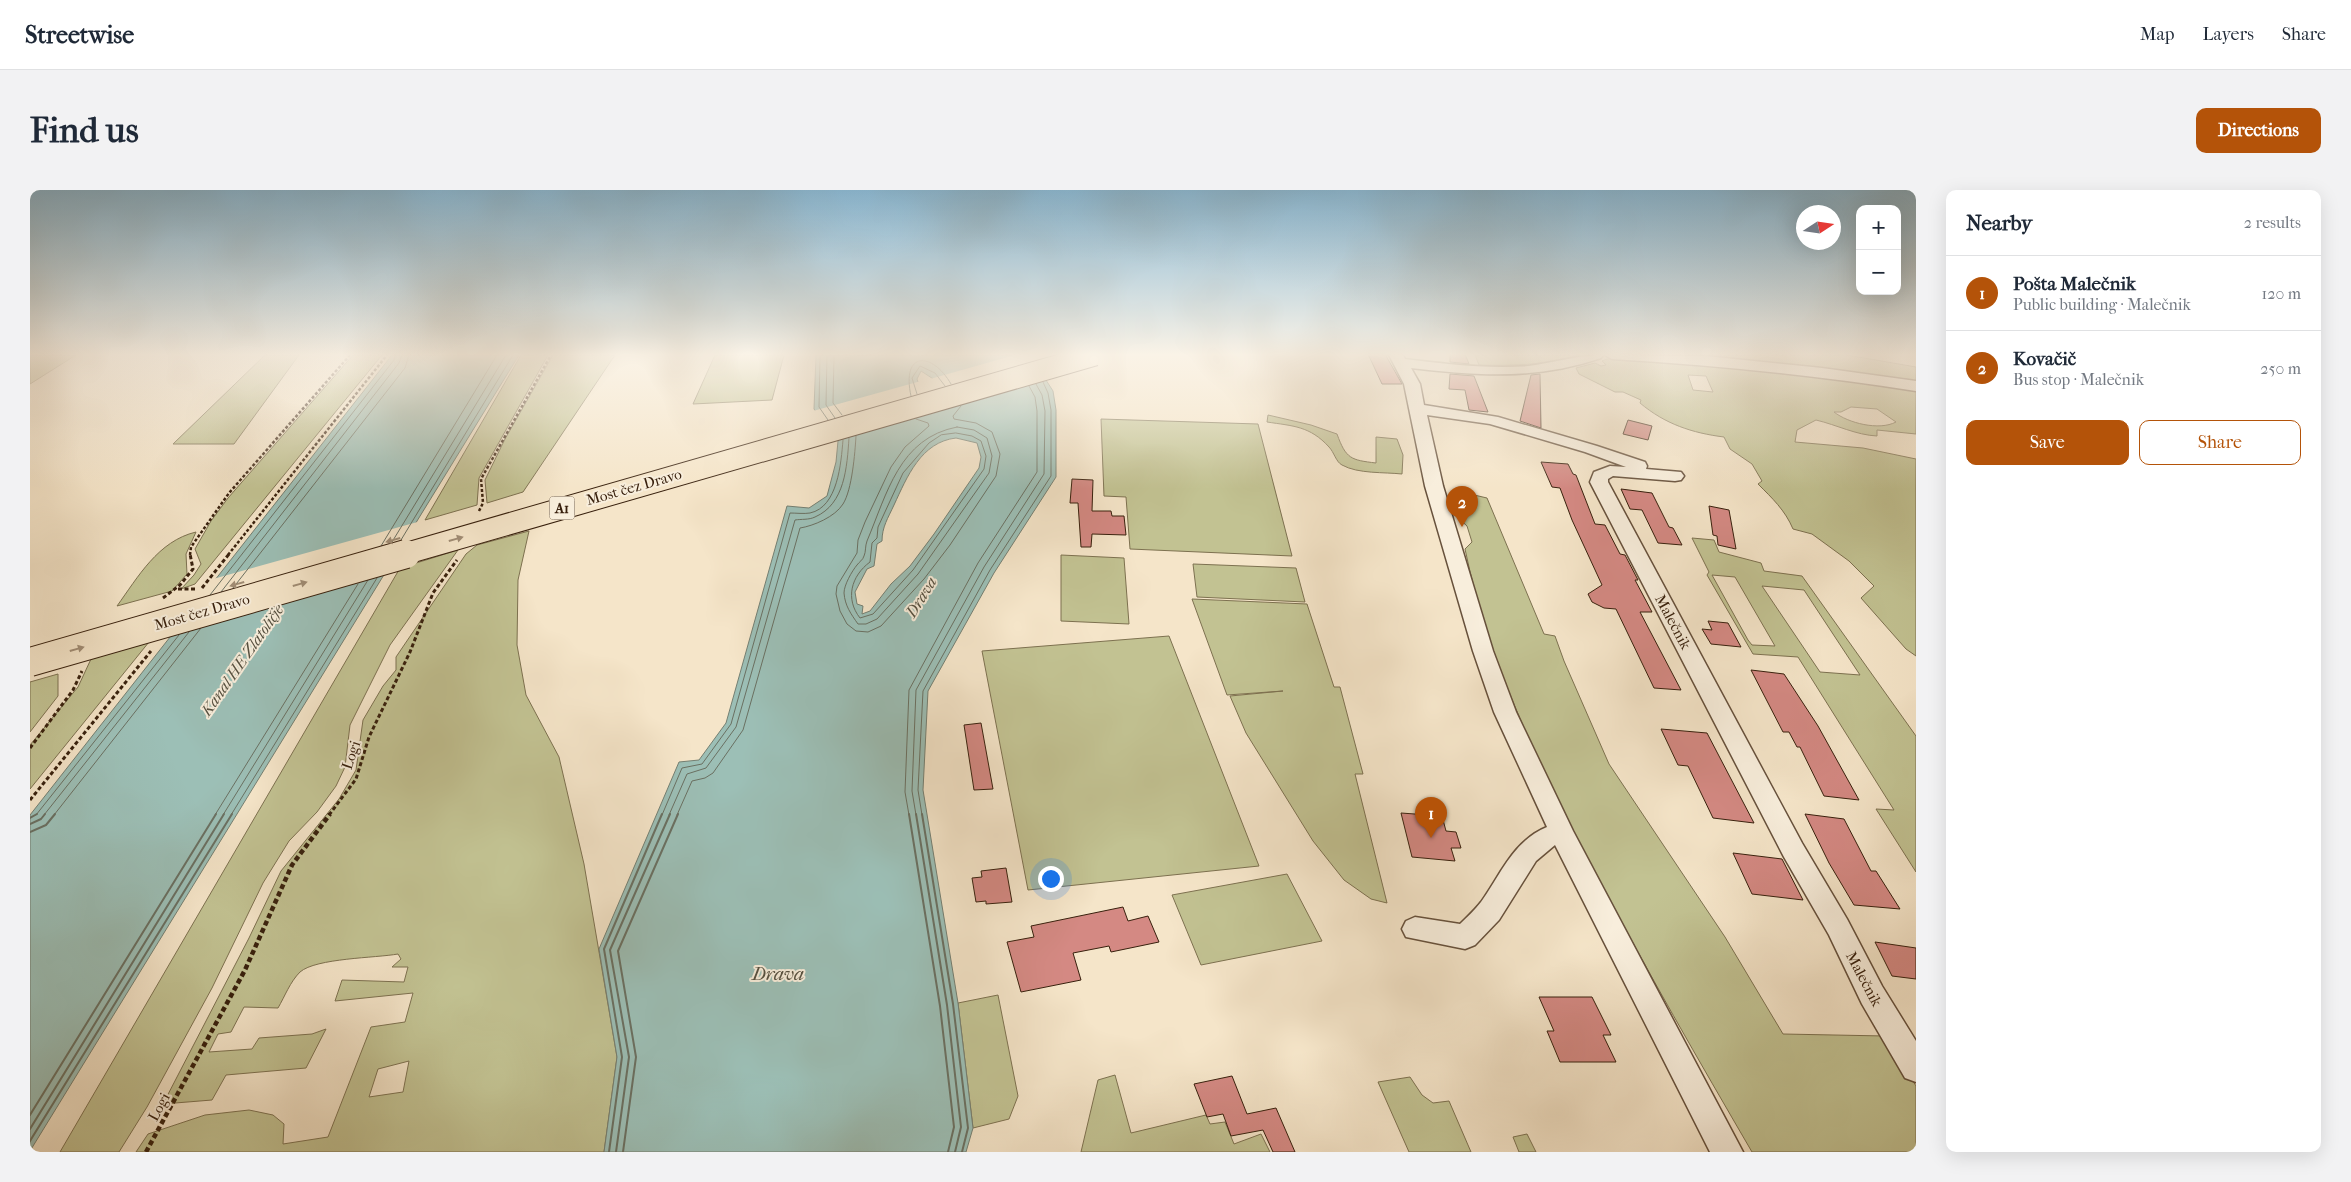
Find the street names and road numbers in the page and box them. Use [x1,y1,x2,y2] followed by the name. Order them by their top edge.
[584,465,684,509] street label: Most čez Dravo
[550,496,574,520] road number: A1
[152,590,252,634] street label: Most čez Dravo
[1651,591,1695,653] street label: Malečnik
[338,738,364,772] street label: Logi
[1842,948,1886,1010] street label: Malečnik
[144,1089,174,1124] street label: Logi

